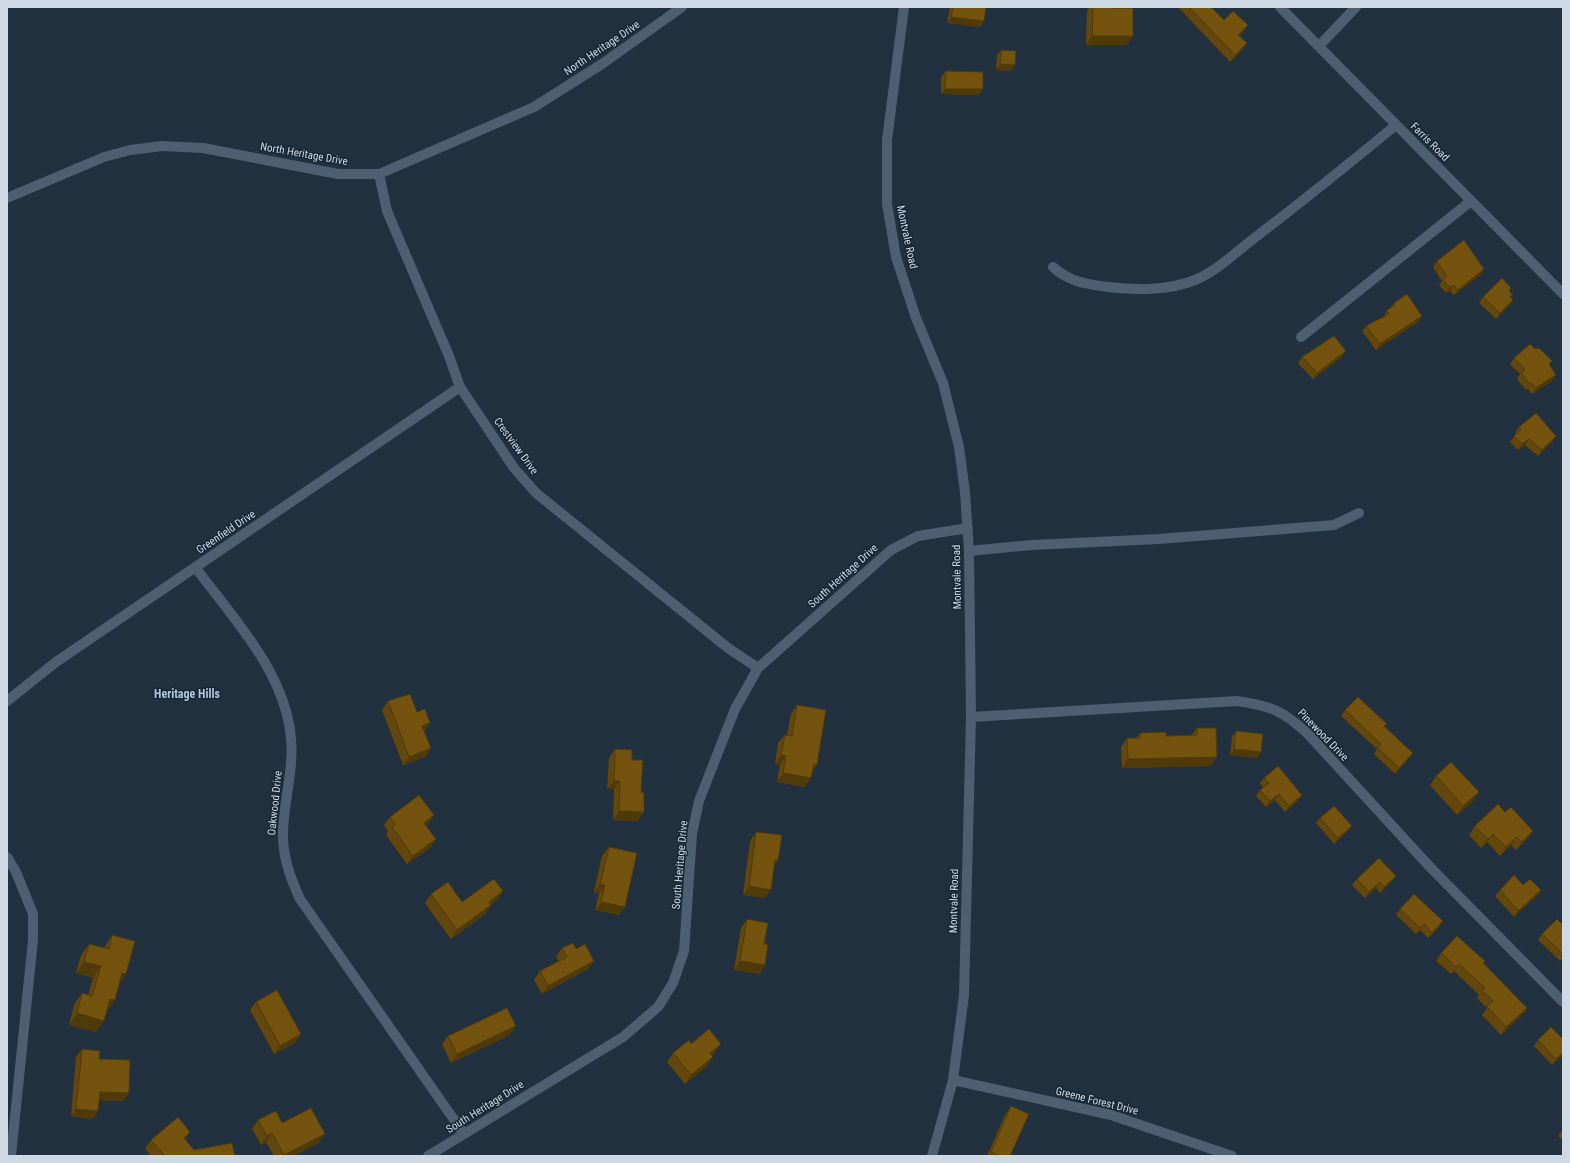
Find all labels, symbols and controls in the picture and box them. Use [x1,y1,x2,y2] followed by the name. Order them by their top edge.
[562,18,642,78] street label: North Heritage Drive
[1408,120,1452,164] street label: Farris Road
[259,140,349,168] street label: North Heritage Drive
[894,204,920,270] street label: Montvale Road
[491,415,541,477] street label: Crestview Drive
[194,507,258,557] street label: Greenfield Drive
[806,541,880,611] street label: South Heritage Drive
[950,545,964,609] street label: Montvale Road
[154,687,220,701] district label: Heritage Hills
[1295,706,1351,764] street label: Pinewood Drive
[265,770,285,836] street label: Oakwood Drive
[670,820,690,910] street label: South Heritage Drive
[947,869,961,933] street label: Montvale Road
[444,1078,526,1136] street label: South Heritage Drive
[1054,1084,1140,1118] street label: Greene Forest Drive

